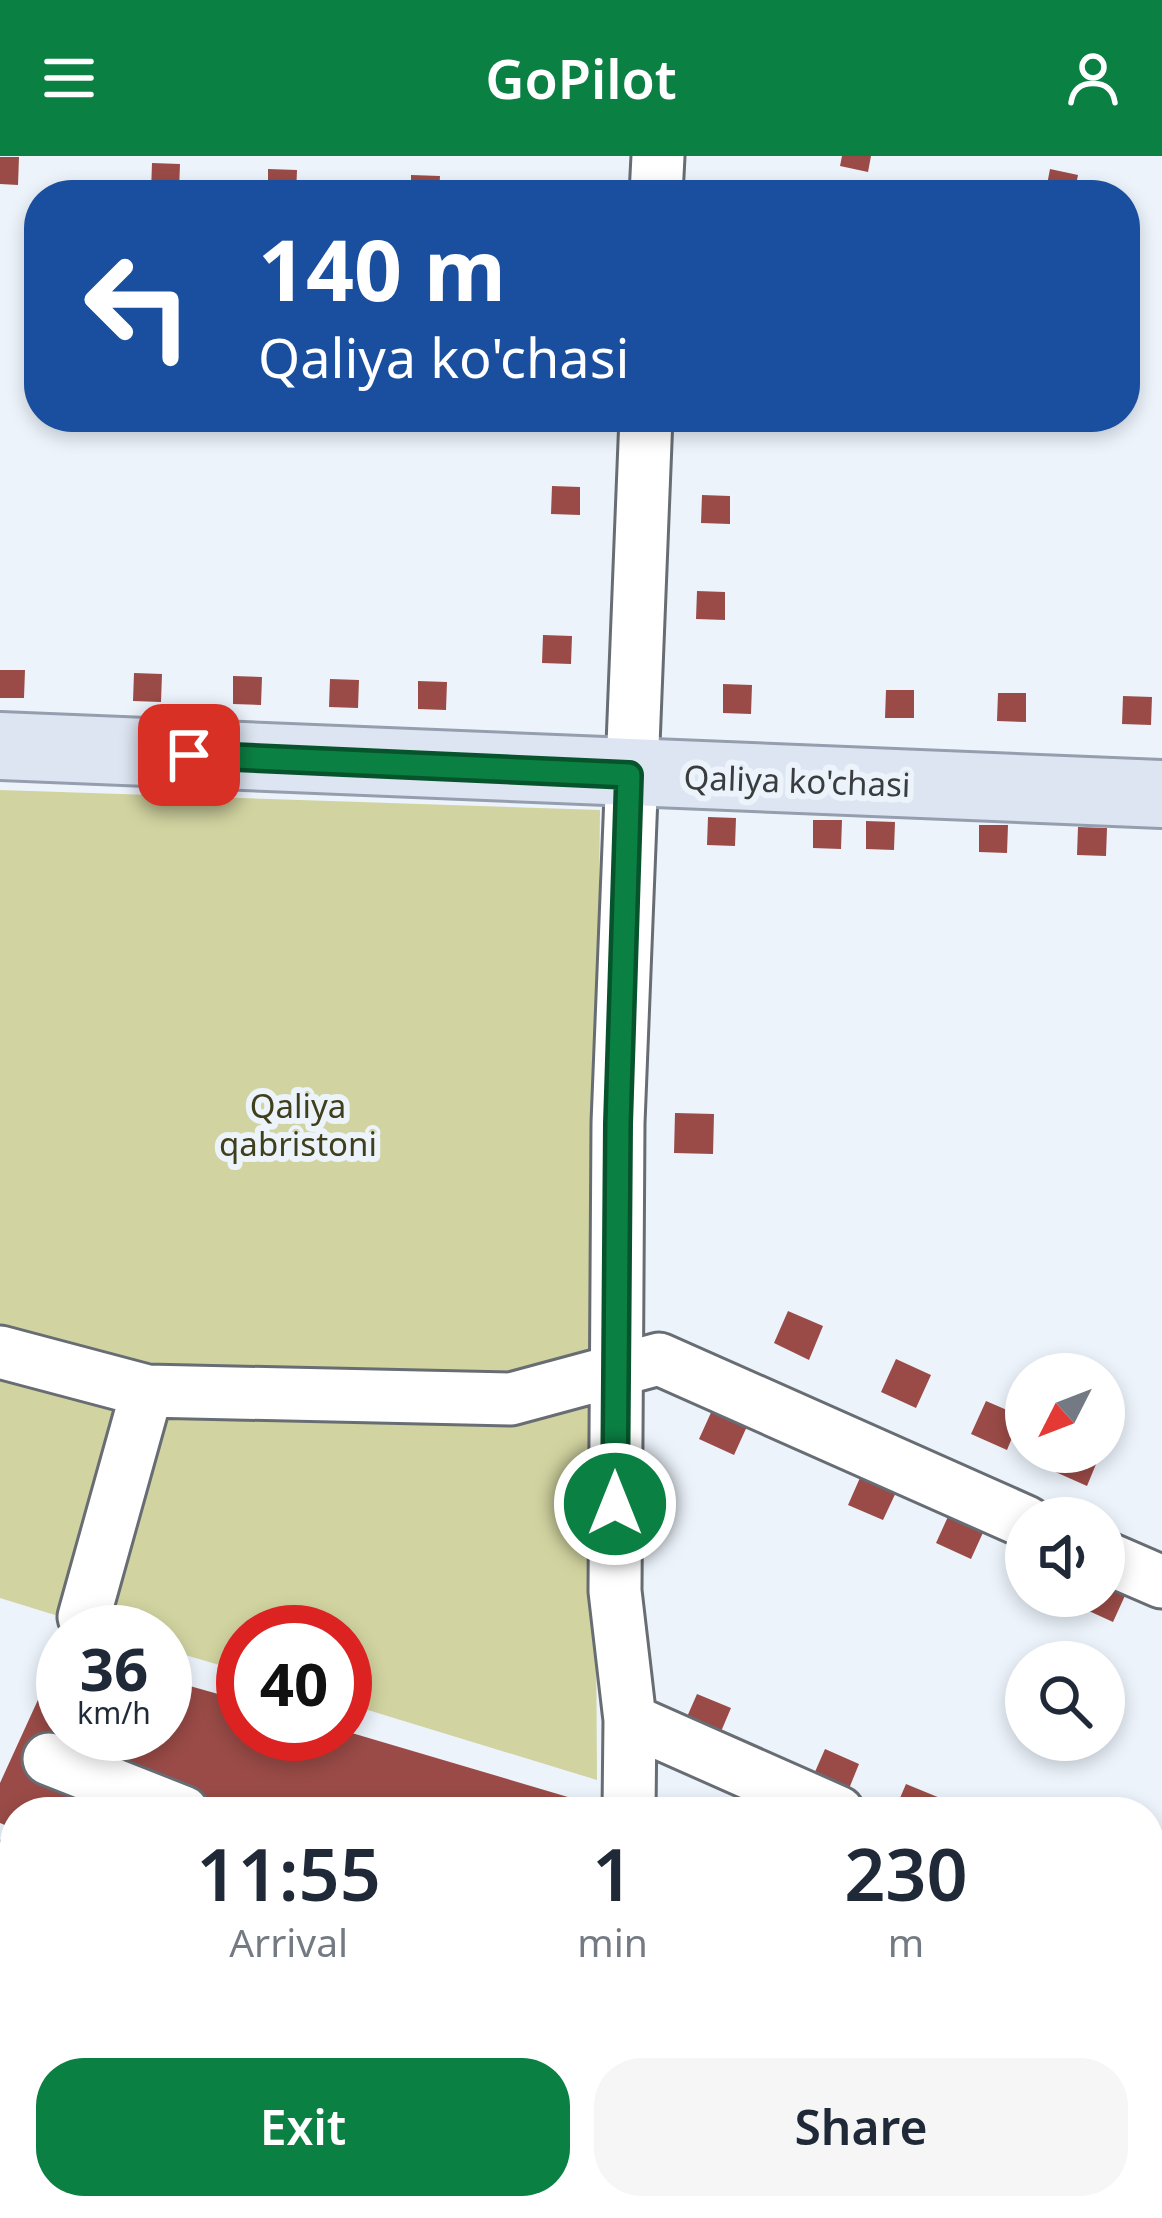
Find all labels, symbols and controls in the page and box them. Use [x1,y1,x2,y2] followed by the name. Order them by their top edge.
[485,41,677,115] text: GoPilot
[36,45,102,111] icon: menu
[1060,45,1126,111] icon: person
[258,211,506,326] text: 140 m
[60,228,216,384] icon: left
[258,320,629,394] text: Qaliya ko'chasi
[138,704,240,806] pin
[156,722,222,788] icon: arrive
[683,754,911,807] street label: Qaliya ko'chasi
[219,1083,377,1166] park label: Qaliya qabristoni
[1005,1353,1125,1473] north arrow
[1005,1353,1125,1761] map controls
[552,1441,678,1567] position arrow
[1005,1497,1125,1617] button: sound
[216,1605,372,1761] speed limit sign: 40
[80,1627,148,1709] text: 36
[1005,1641,1125,1761] button: search
[77,1692,151,1733] text: km/h
[196,1824,381,1922] text: 11:55
[592,1824,633,1922] text: 1
[844,1824,968,1922] text: 230
[229,1915,348,1968] text: Arrival
[577,1915,648,1968] text: min
[888,1915,924,1968] text: m
[36,2058,570,2196] button: Exit
[594,2058,1128,2196] button: Share

